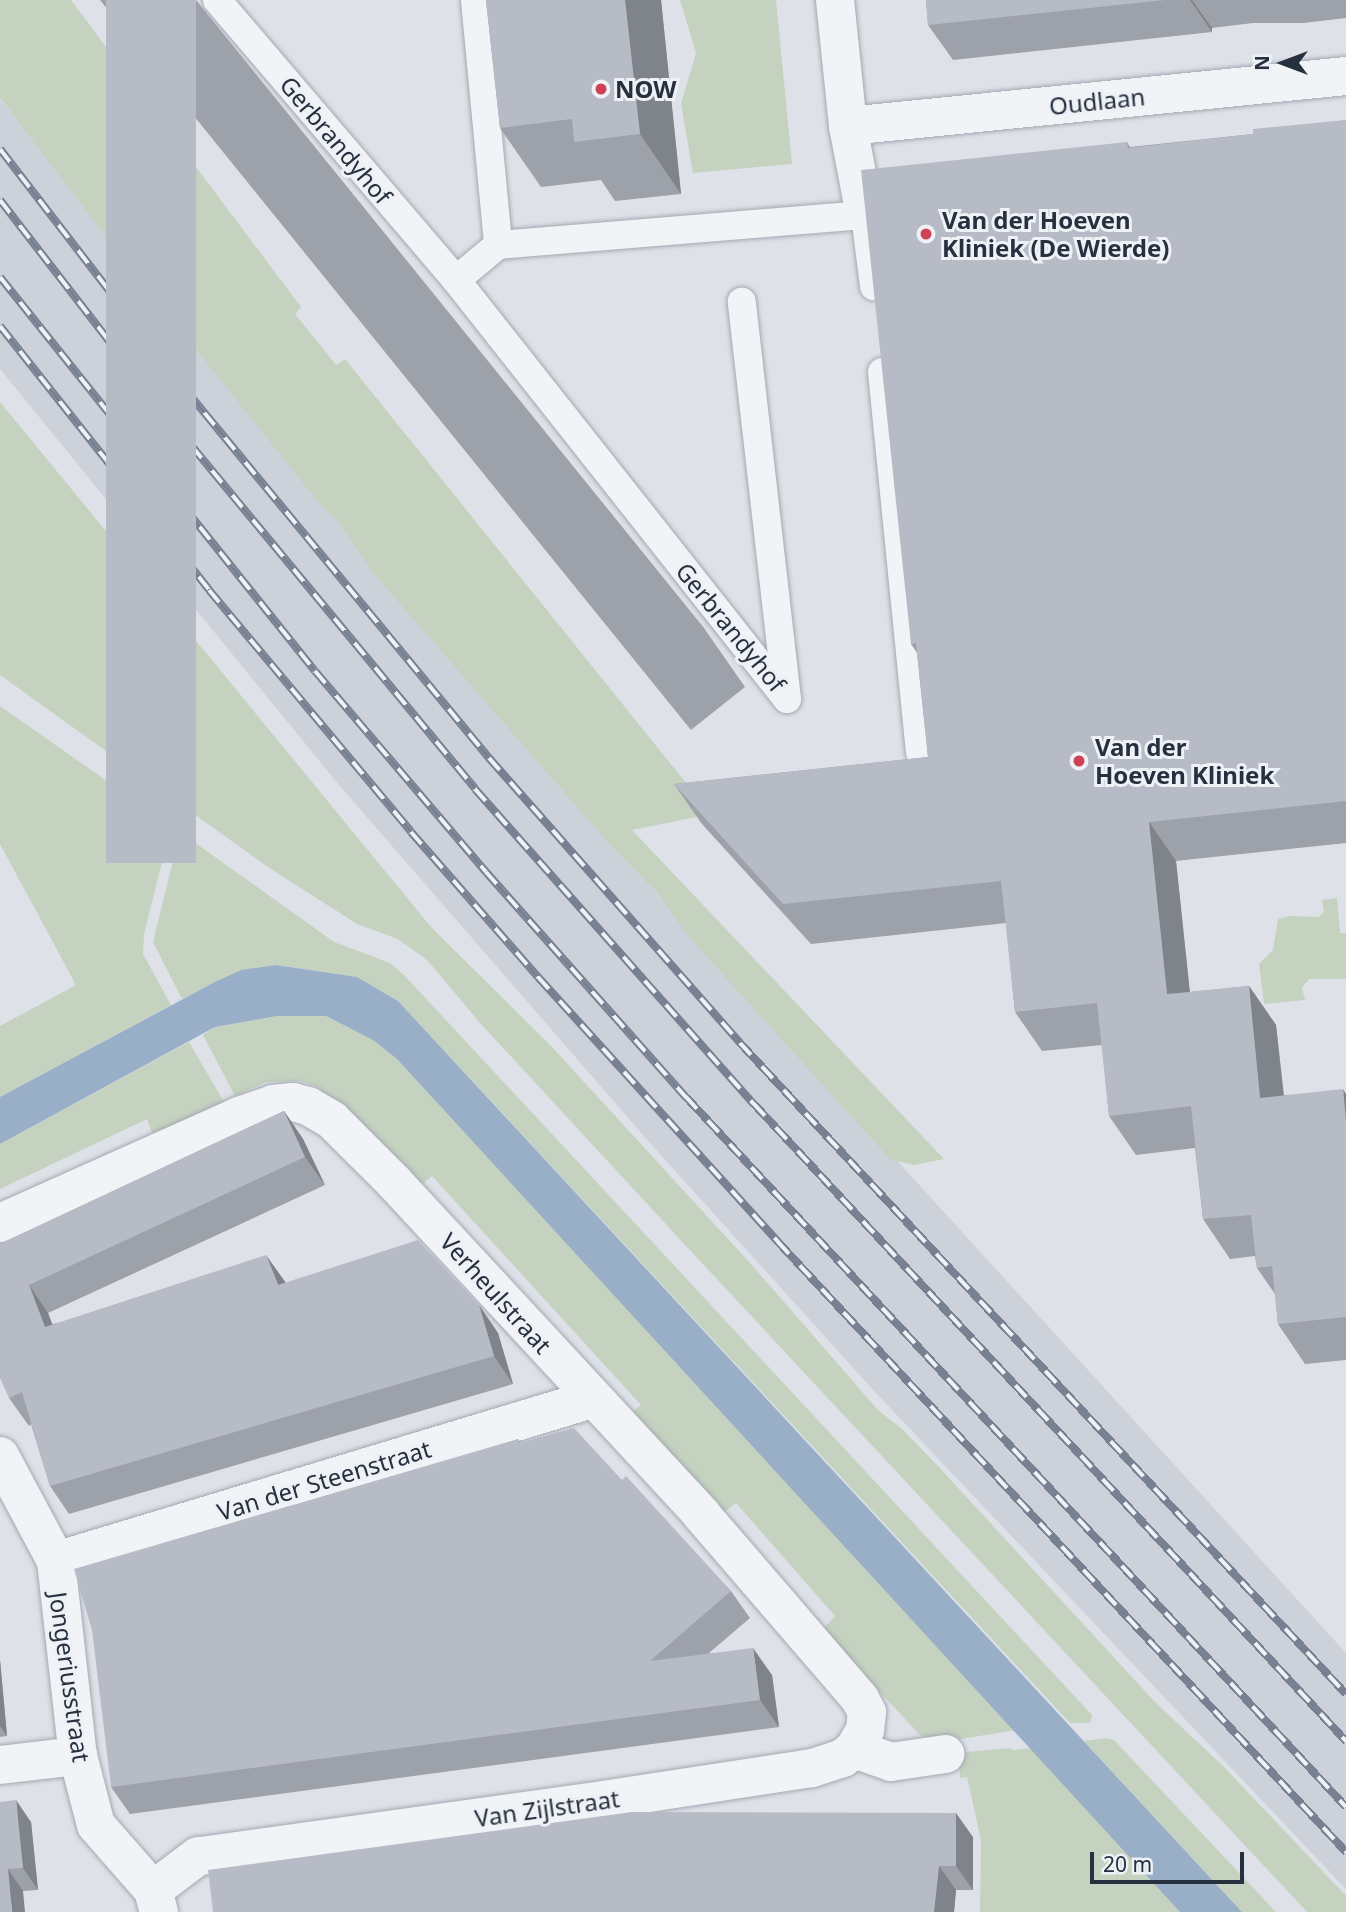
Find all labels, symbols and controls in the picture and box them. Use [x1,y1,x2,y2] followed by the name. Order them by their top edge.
[1248,28,1318,98] north arrow
[1249,55,1275,71] text: N
[274,70,398,210] street label: Gerbrandyhof
[615,75,676,103] place label: NOW
[593,81,609,97] marker: NOW
[1048,82,1146,120] street label: Oudlaan
[942,206,1169,262] place label: Van der Hoeven Kliniek (De Wierde)
[916,224,936,244] marker: Van der Hoeven Kliniek (De Wierde)
[670,557,792,697] street label: Gerbrandyhof
[1095,733,1274,789] place label: Van der Hoeven Kliniek
[1069,751,1089,771] marker: Van der Hoeven Kliniek
[434,1227,558,1359] street label: Verheulstraat
[214,1434,434,1526] street label: Van der Steenstraat
[44,1590,96,1764] street label: Jongeriusstraat
[473,1784,621,1832] street label: Van Zijlstraat
[1094,1839,1248,1883] scale bar
[1103,1850,1152,1878] text: 20 m

